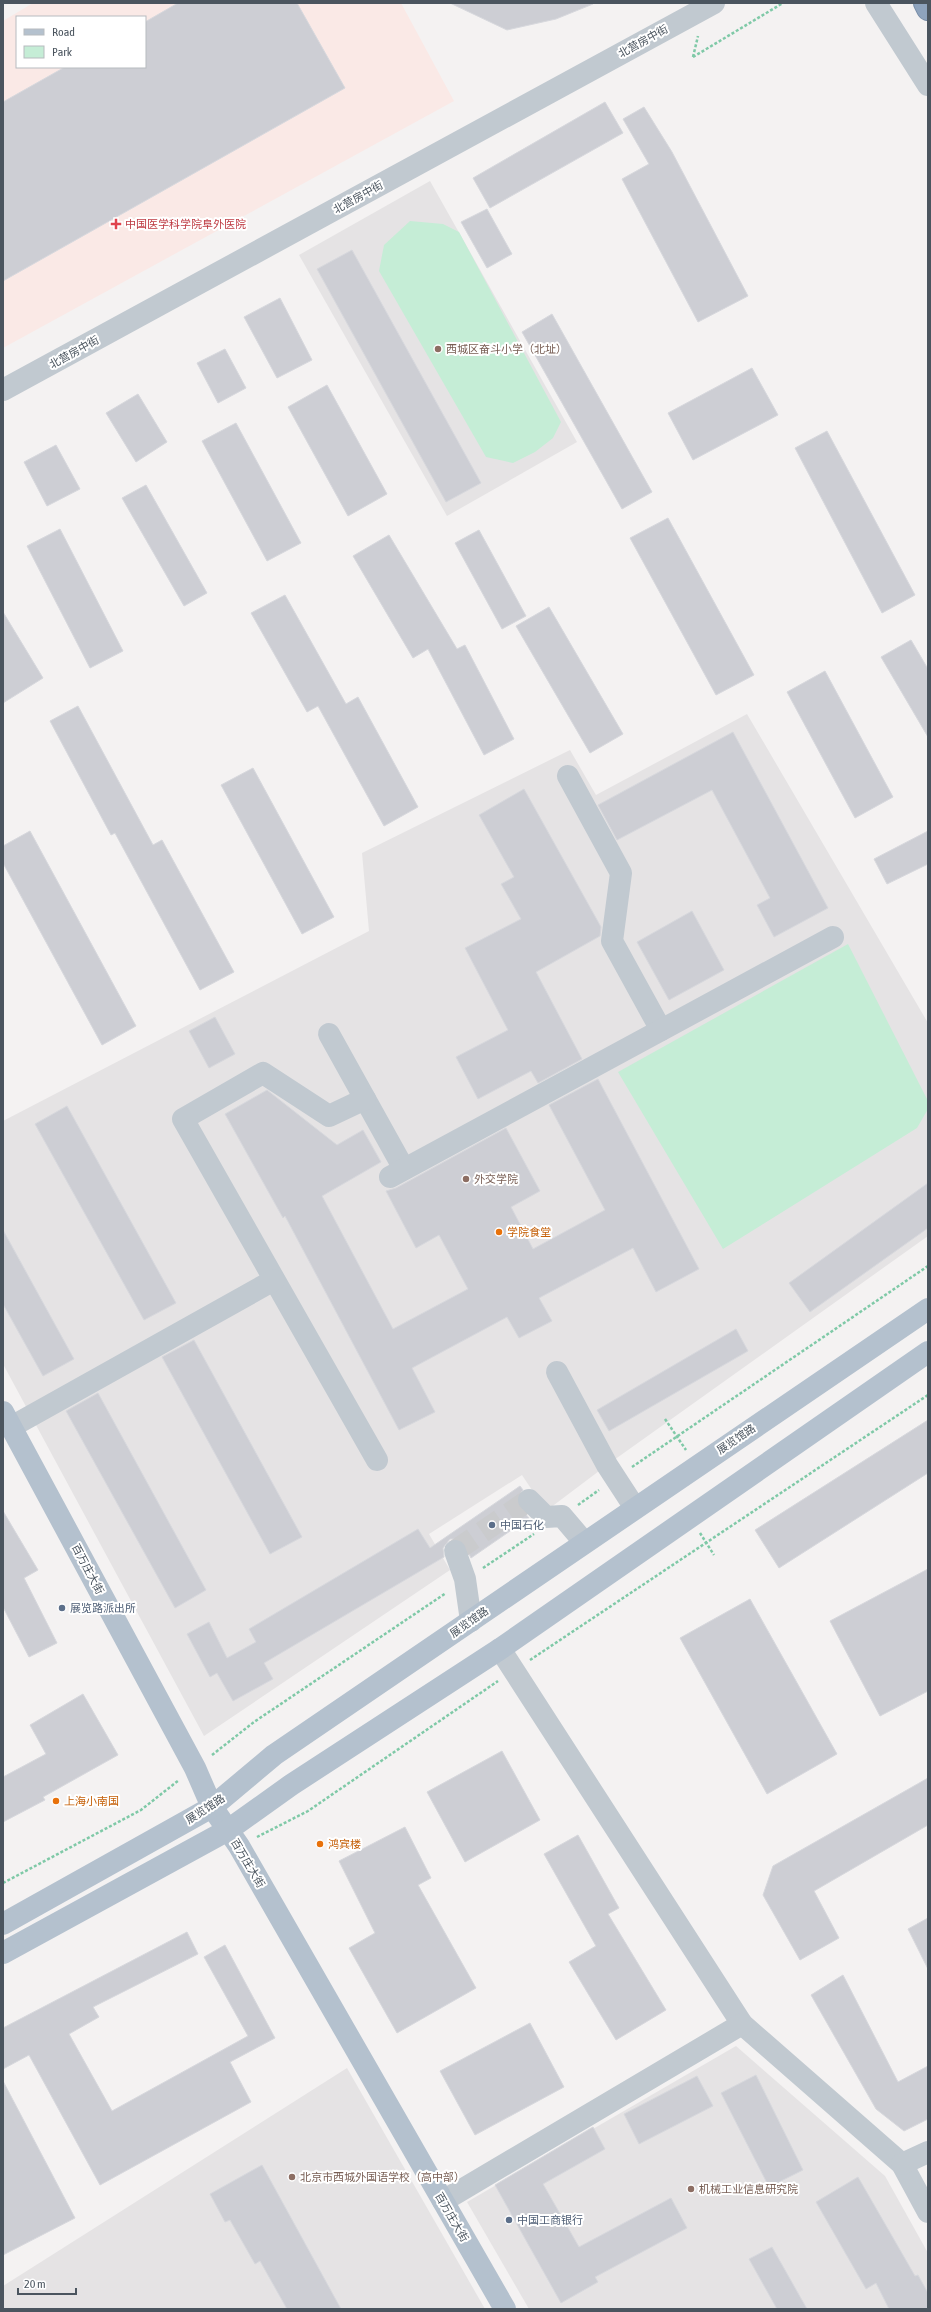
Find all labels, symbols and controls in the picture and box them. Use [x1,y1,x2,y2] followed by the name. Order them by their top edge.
[16,16,146,68] legend
[616,22,670,60] street label: 北营房中街
[52,25,75,39] text: Road
[52,45,73,59] text: Park
[331,178,385,216] street label: 北营房中街
[110,218,122,230] marker: 中国医学科学院阜外医院
[125,218,246,230] place label: 中国医学科学院阜外医院
[47,333,101,371] street label: 北营房中街
[446,343,567,355] place label: 西城区奋斗小学（北址）
[433,344,443,354] marker: 西城区奋斗小学（北址）
[474,1173,518,1185] place label: 外交学院
[461,1174,471,1184] marker: 外交学院
[507,1226,551,1238] place label: 学院食堂
[494,1227,504,1237] marker: 学院食堂
[714,1422,758,1456] street label: 展览馆路
[500,1519,544,1531] place label: 中国石化
[487,1520,497,1530] marker: 中国石化
[70,1542,106,1596] street label: 百万庄大街
[70,1602,136,1614] place label: 展览路派出所
[57,1603,67,1613] marker: 展览路派出所
[448,1604,490,1640] street label: 展览馆路
[183,1792,227,1826] street label: 展览馆路
[64,1795,119,1807] place label: 上海小南国
[51,1796,61,1806] marker: 上海小南国
[229,1836,267,1890] street label: 百万庄大街
[328,1838,361,1850] place label: 鸿宾楼
[315,1839,325,1849] marker: 鸿宾楼
[300,2171,465,2183] place label: 北京市西城外国语学校（高中部）
[287,2172,297,2182] marker: 北京市西城外国语学校（高中部）
[699,2183,798,2195] place label: 机械工业信息研究院
[686,2184,696,2194] marker: 机械工业信息研究院
[433,2190,471,2244] street label: 百万庄大街
[517,2214,583,2226] place label: 中国工商银行
[504,2215,514,2225] marker: 中国工商银行
[18,2270,76,2296] scale bar
[24,2277,46,2291] text: 20 m

